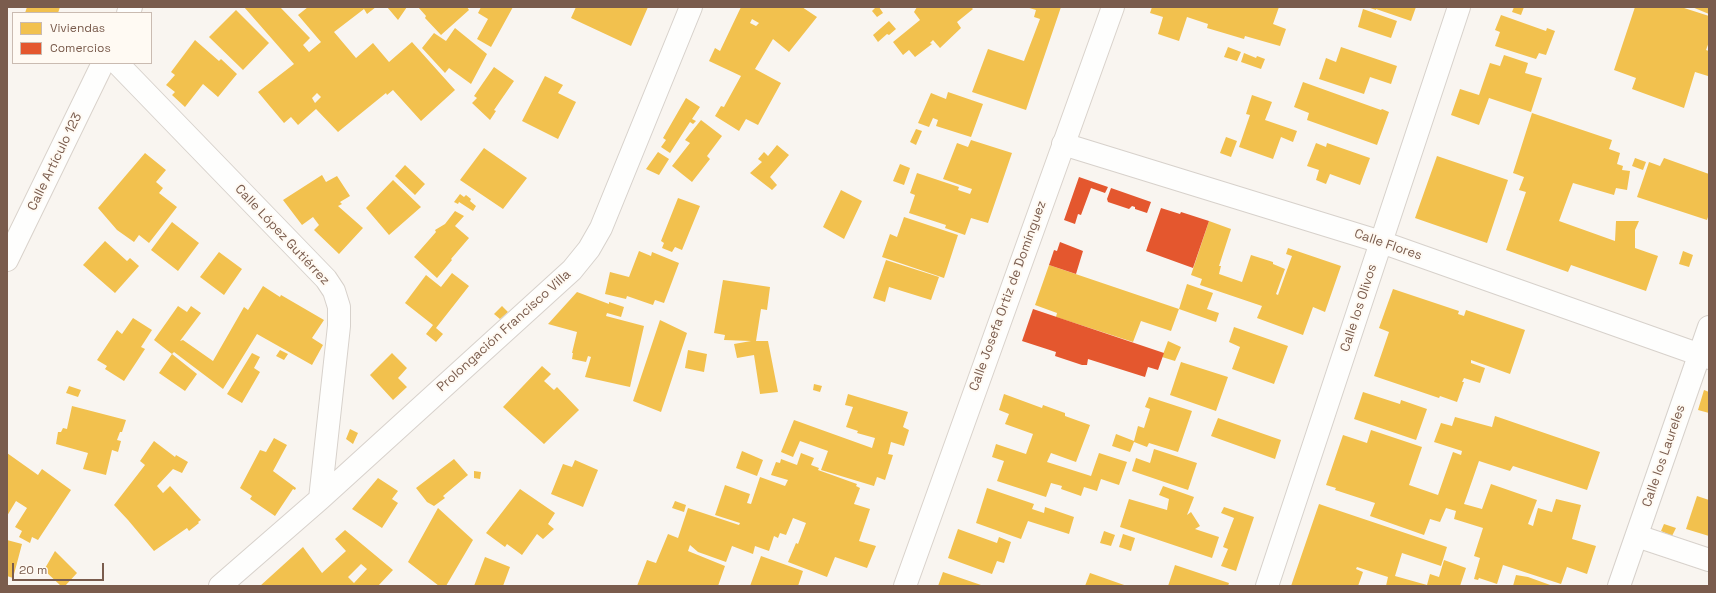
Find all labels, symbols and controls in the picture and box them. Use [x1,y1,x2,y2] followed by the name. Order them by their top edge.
[12,12,152,64] legend
[50,20,105,36] text: Viviendas
[50,40,111,56] text: Comercios
[25,111,85,213] street label: Calle Artículo 123
[231,182,333,288] street label: Calle López Gutiérrez
[966,199,1050,393] street label: Calle Josefa Ortiz de Domínguez
[1352,226,1424,264] street label: Calle Flores
[1337,262,1381,354] street label: Calle los Olivos
[434,267,574,395] street label: Prolongación Francisco Villa
[1639,403,1689,509] street label: Calle los Laureles
[14,555,106,581] scale bar
[19,562,47,578] text: 20 m

